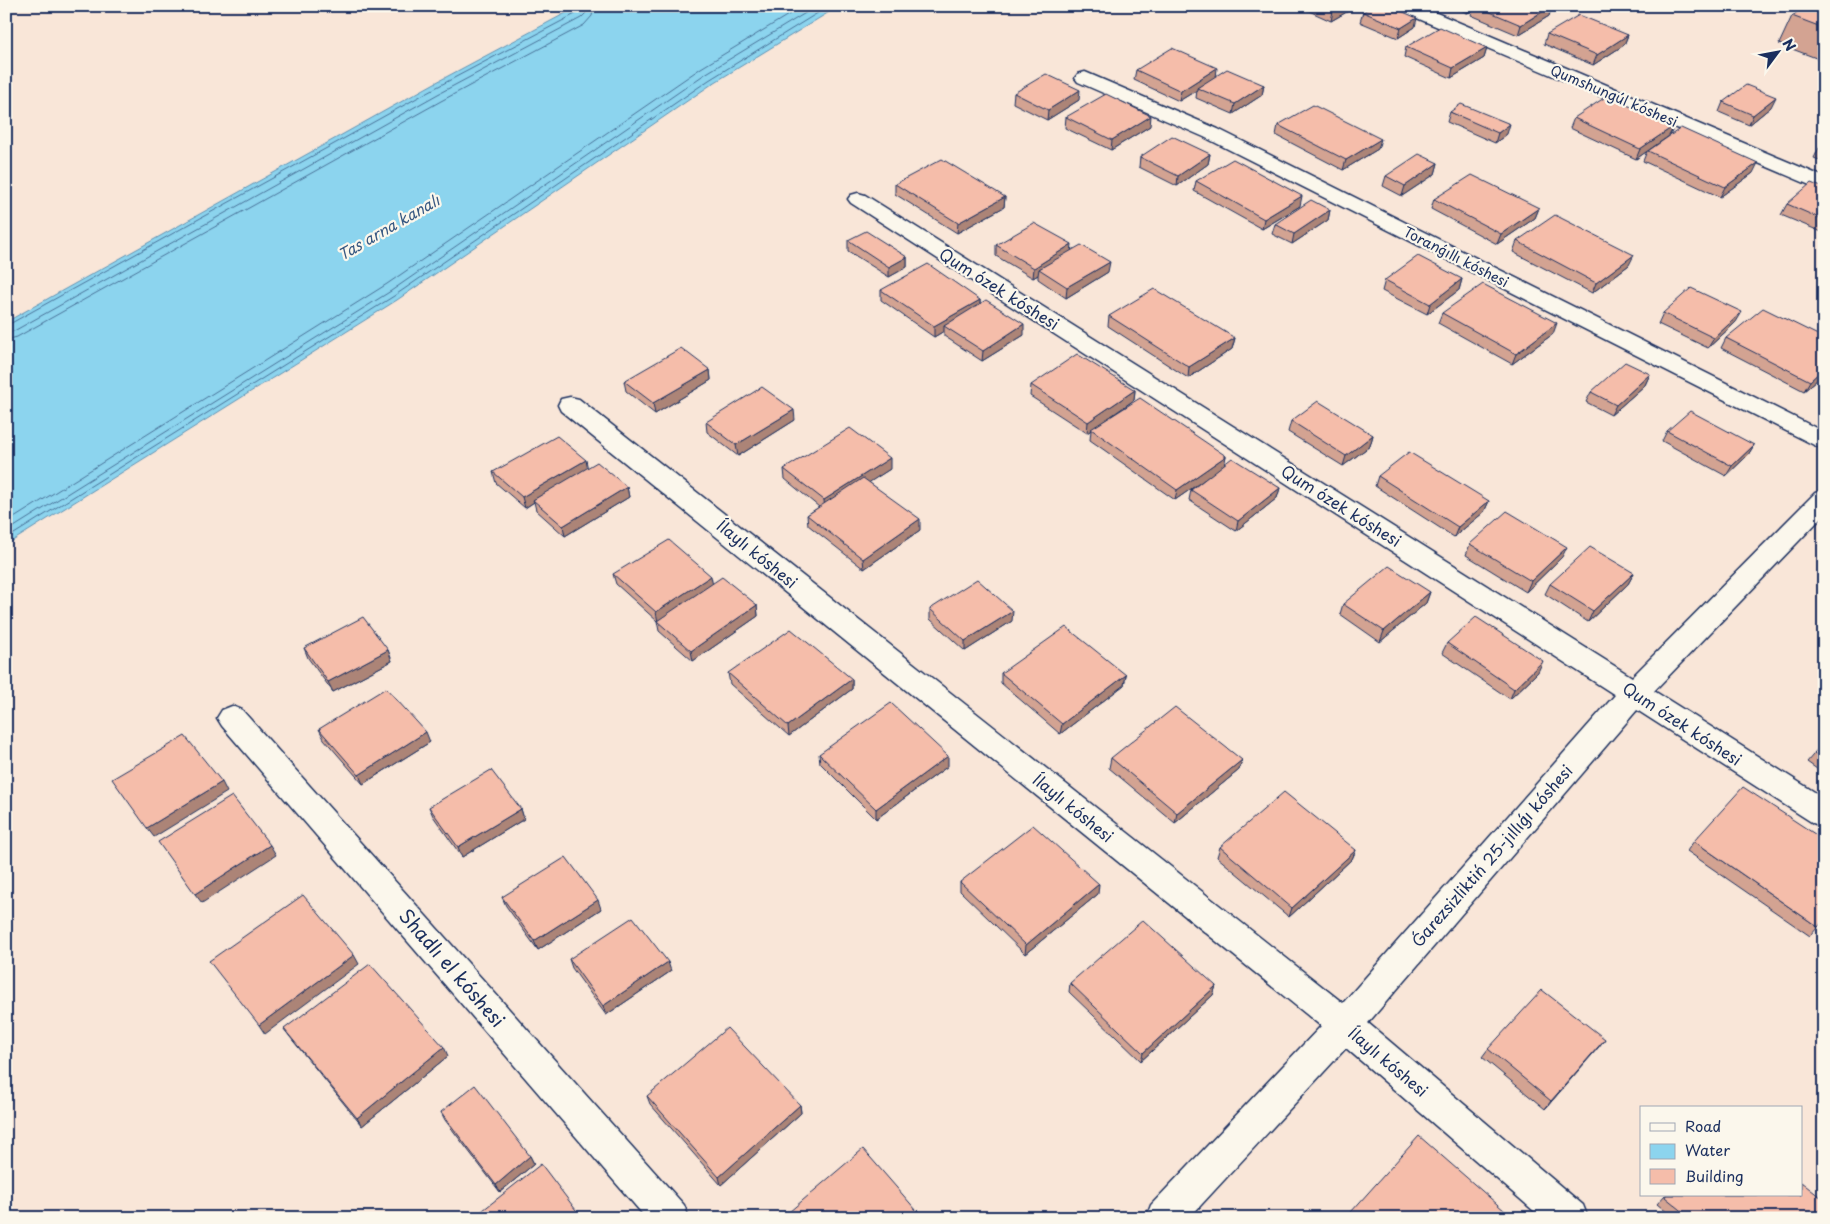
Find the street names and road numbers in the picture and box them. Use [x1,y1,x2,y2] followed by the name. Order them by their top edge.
[1547,59,1681,132] street label: Qumshungúl kóshesi
[1400,221,1513,292] street label: Toranǵıllı kóshesi
[935,241,1064,335] street label: Qum ózek kóshesi
[1277,458,1406,552] street label: Qum ózek kóshesi
[712,513,803,593] street label: Ílaylı kóshesi
[1618,676,1747,771] street label: Qum ózek kóshesi
[1405,759,1577,952] street label: Ǵarezsizliktiń 25-jıllıǵı kóshesi
[1028,767,1119,847] street label: Ílaylı kóshesi
[393,902,512,1033] street label: Shadlı el kóshesi
[1344,1021,1434,1102] street label: Ílaylı kóshesi

